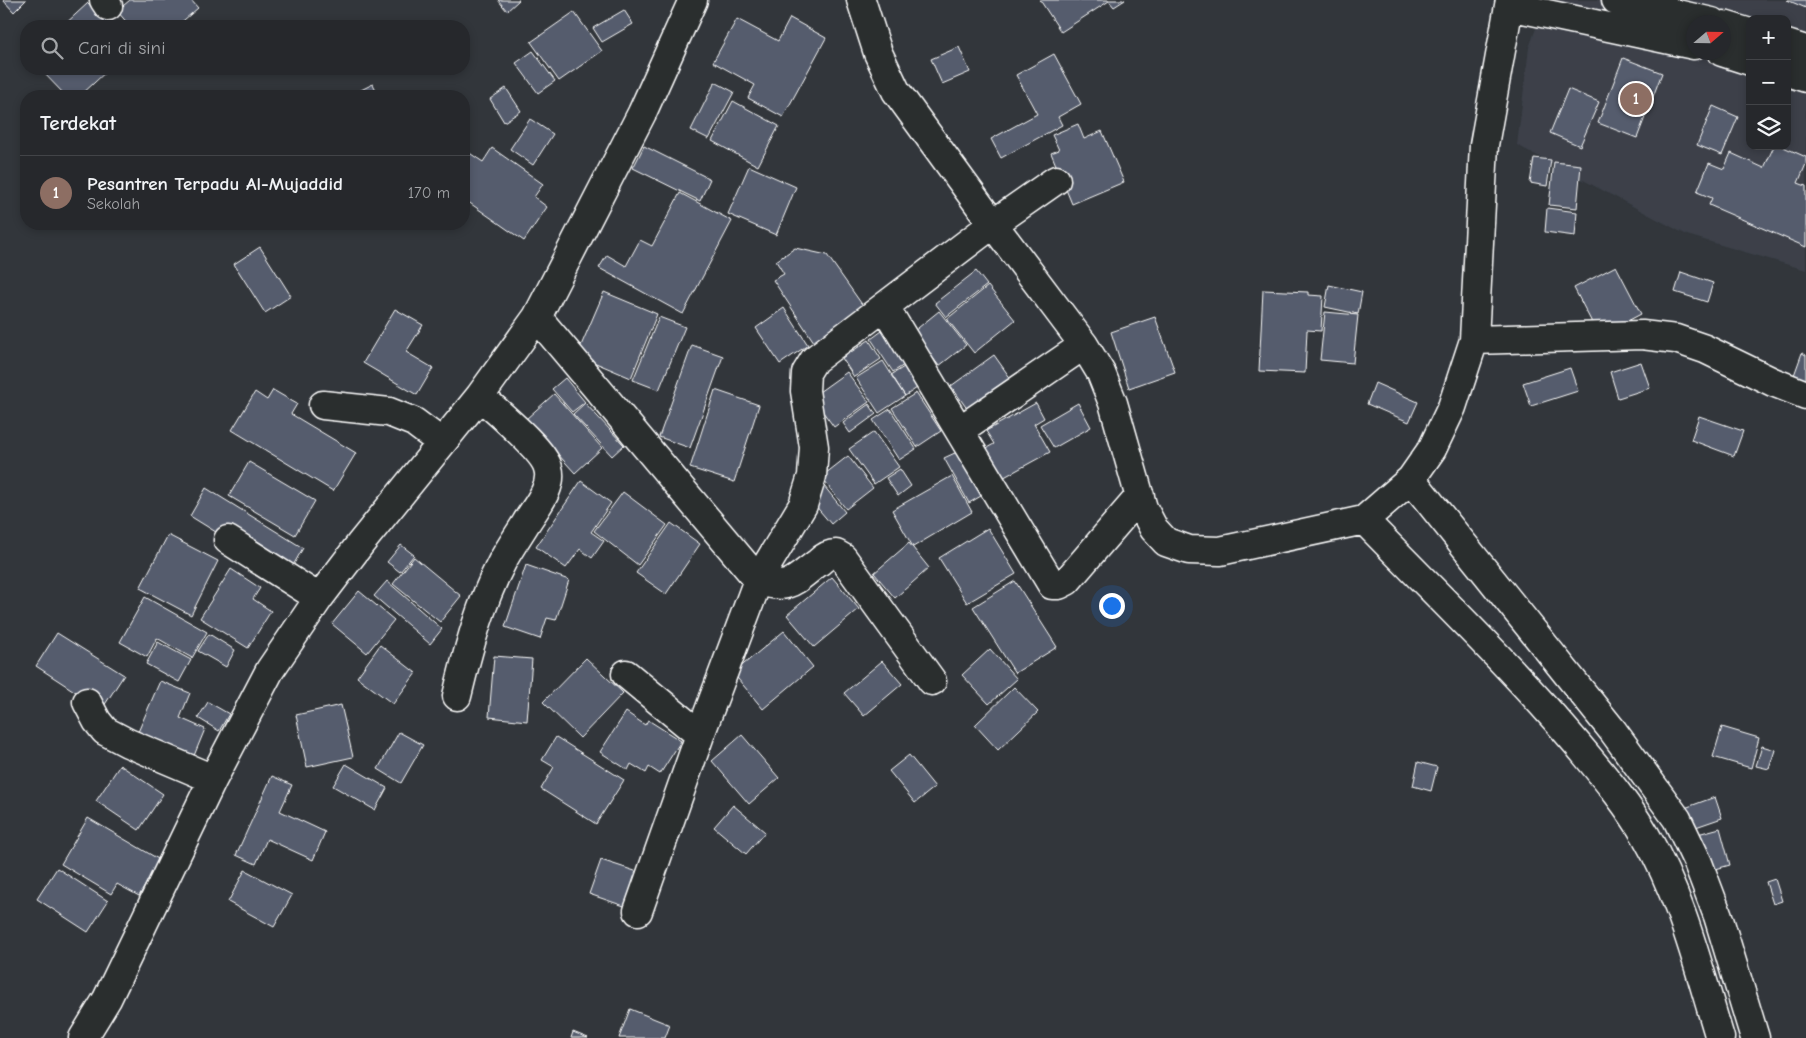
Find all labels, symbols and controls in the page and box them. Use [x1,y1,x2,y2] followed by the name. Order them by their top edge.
[1686,15,1731,60] north arrow
[1746,15,1791,150] map controls
[1746,15,1791,60] button: +
[20,20,470,75] search box
[38,34,66,62] icon: search
[78,37,165,59] text: Cari di sini
[1746,60,1791,105] button: −
[1620,80,1652,118] pin: 1
[1746,105,1791,150] button: layers
[40,111,116,135] text: Terdekat
[87,173,343,195] text: Pesantren Terpadu Al-Mujaddid
[53,184,59,202] text: 1
[408,184,450,202] text: 170 m
[87,195,140,213] text: Sekolah
[1099,593,1125,619] your location

